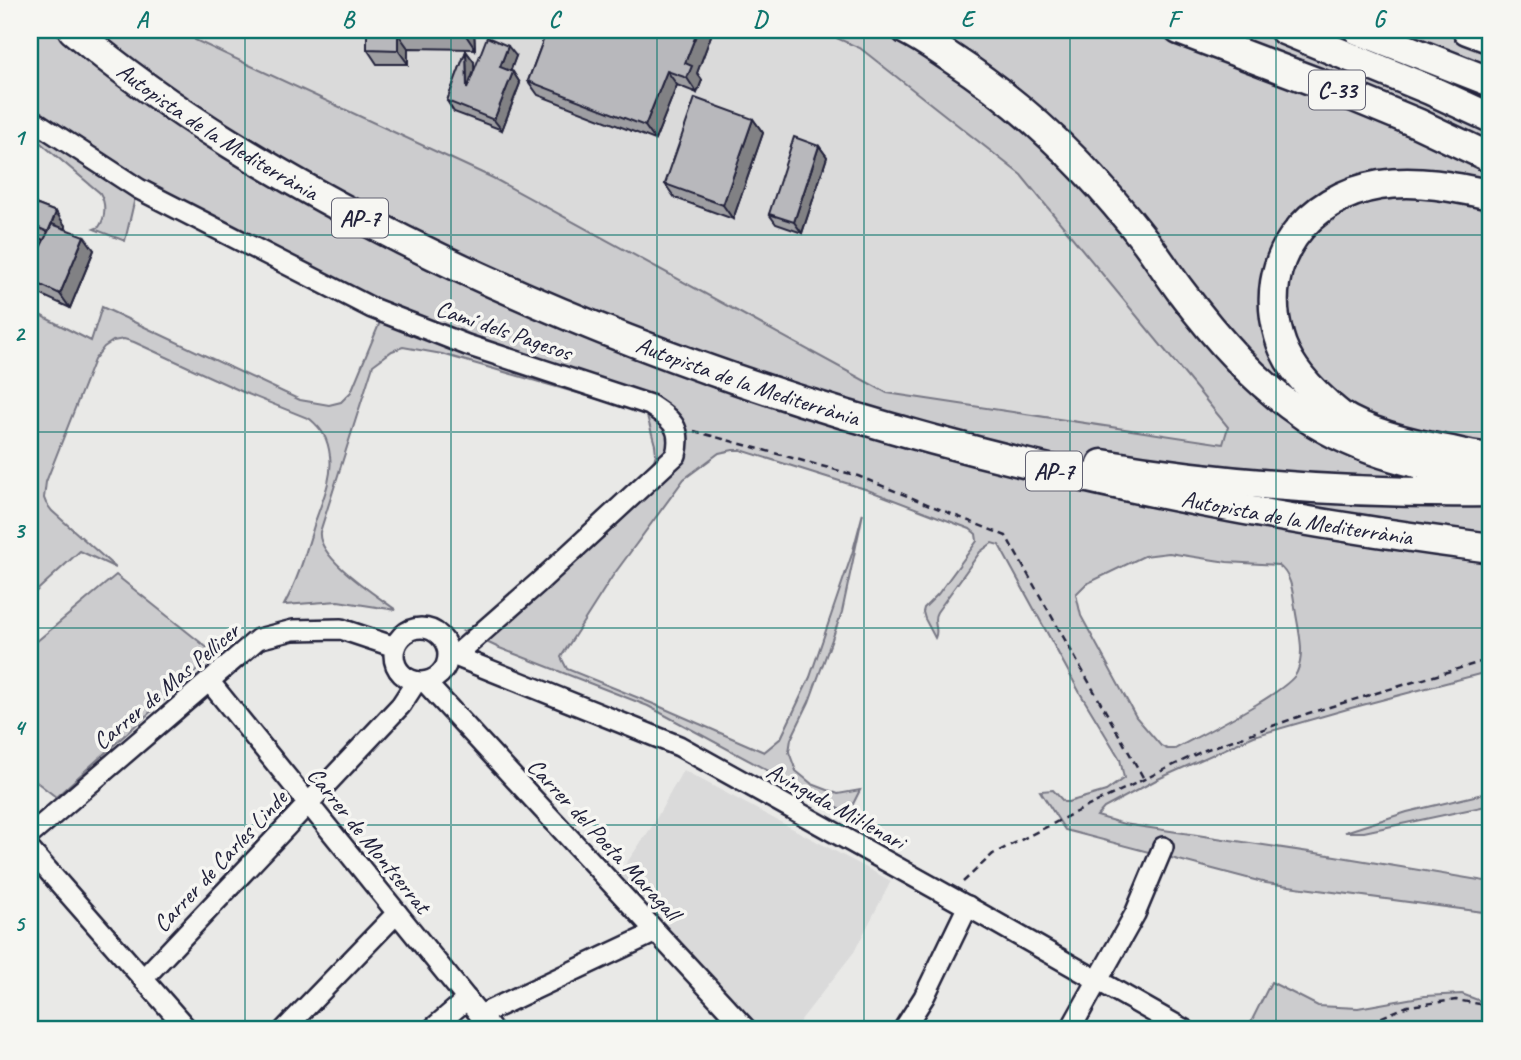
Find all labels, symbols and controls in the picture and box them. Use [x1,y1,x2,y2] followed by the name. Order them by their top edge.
[136,5,150,34] text: A
[342,5,356,34] text: B
[549,5,563,34] text: C
[753,5,769,34] text: D
[961,5,977,34] text: E
[1168,5,1184,34] text: F
[1373,5,1388,34] text: G
[111,56,325,208] street label: Autopista de la Mediterrània
[1309,71,1365,110] road number: C-33
[14,123,27,152] text: 1
[332,198,388,238] road number: AP-7
[432,293,578,368] street label: Camí dels Pagesos
[14,319,27,348] text: 2
[632,329,864,433] street label: Autopista de la Mediterrània
[1026,452,1082,491] road number: AP-7
[1179,483,1416,552] street label: Autopista de la Mediterrània
[14,516,27,545] text: 3
[87,614,247,756] street label: Carrer de Mas Pellicer
[14,713,27,742] text: 4
[521,752,690,929] street label: Carrer del Poeta Maragall
[761,756,914,858] street label: Avinguda Mil·lenari
[301,761,439,921] street label: Carrer de Montserrat
[146,782,295,938] street label: Carrer de Carles Linde
[14,909,26,938] text: 5

